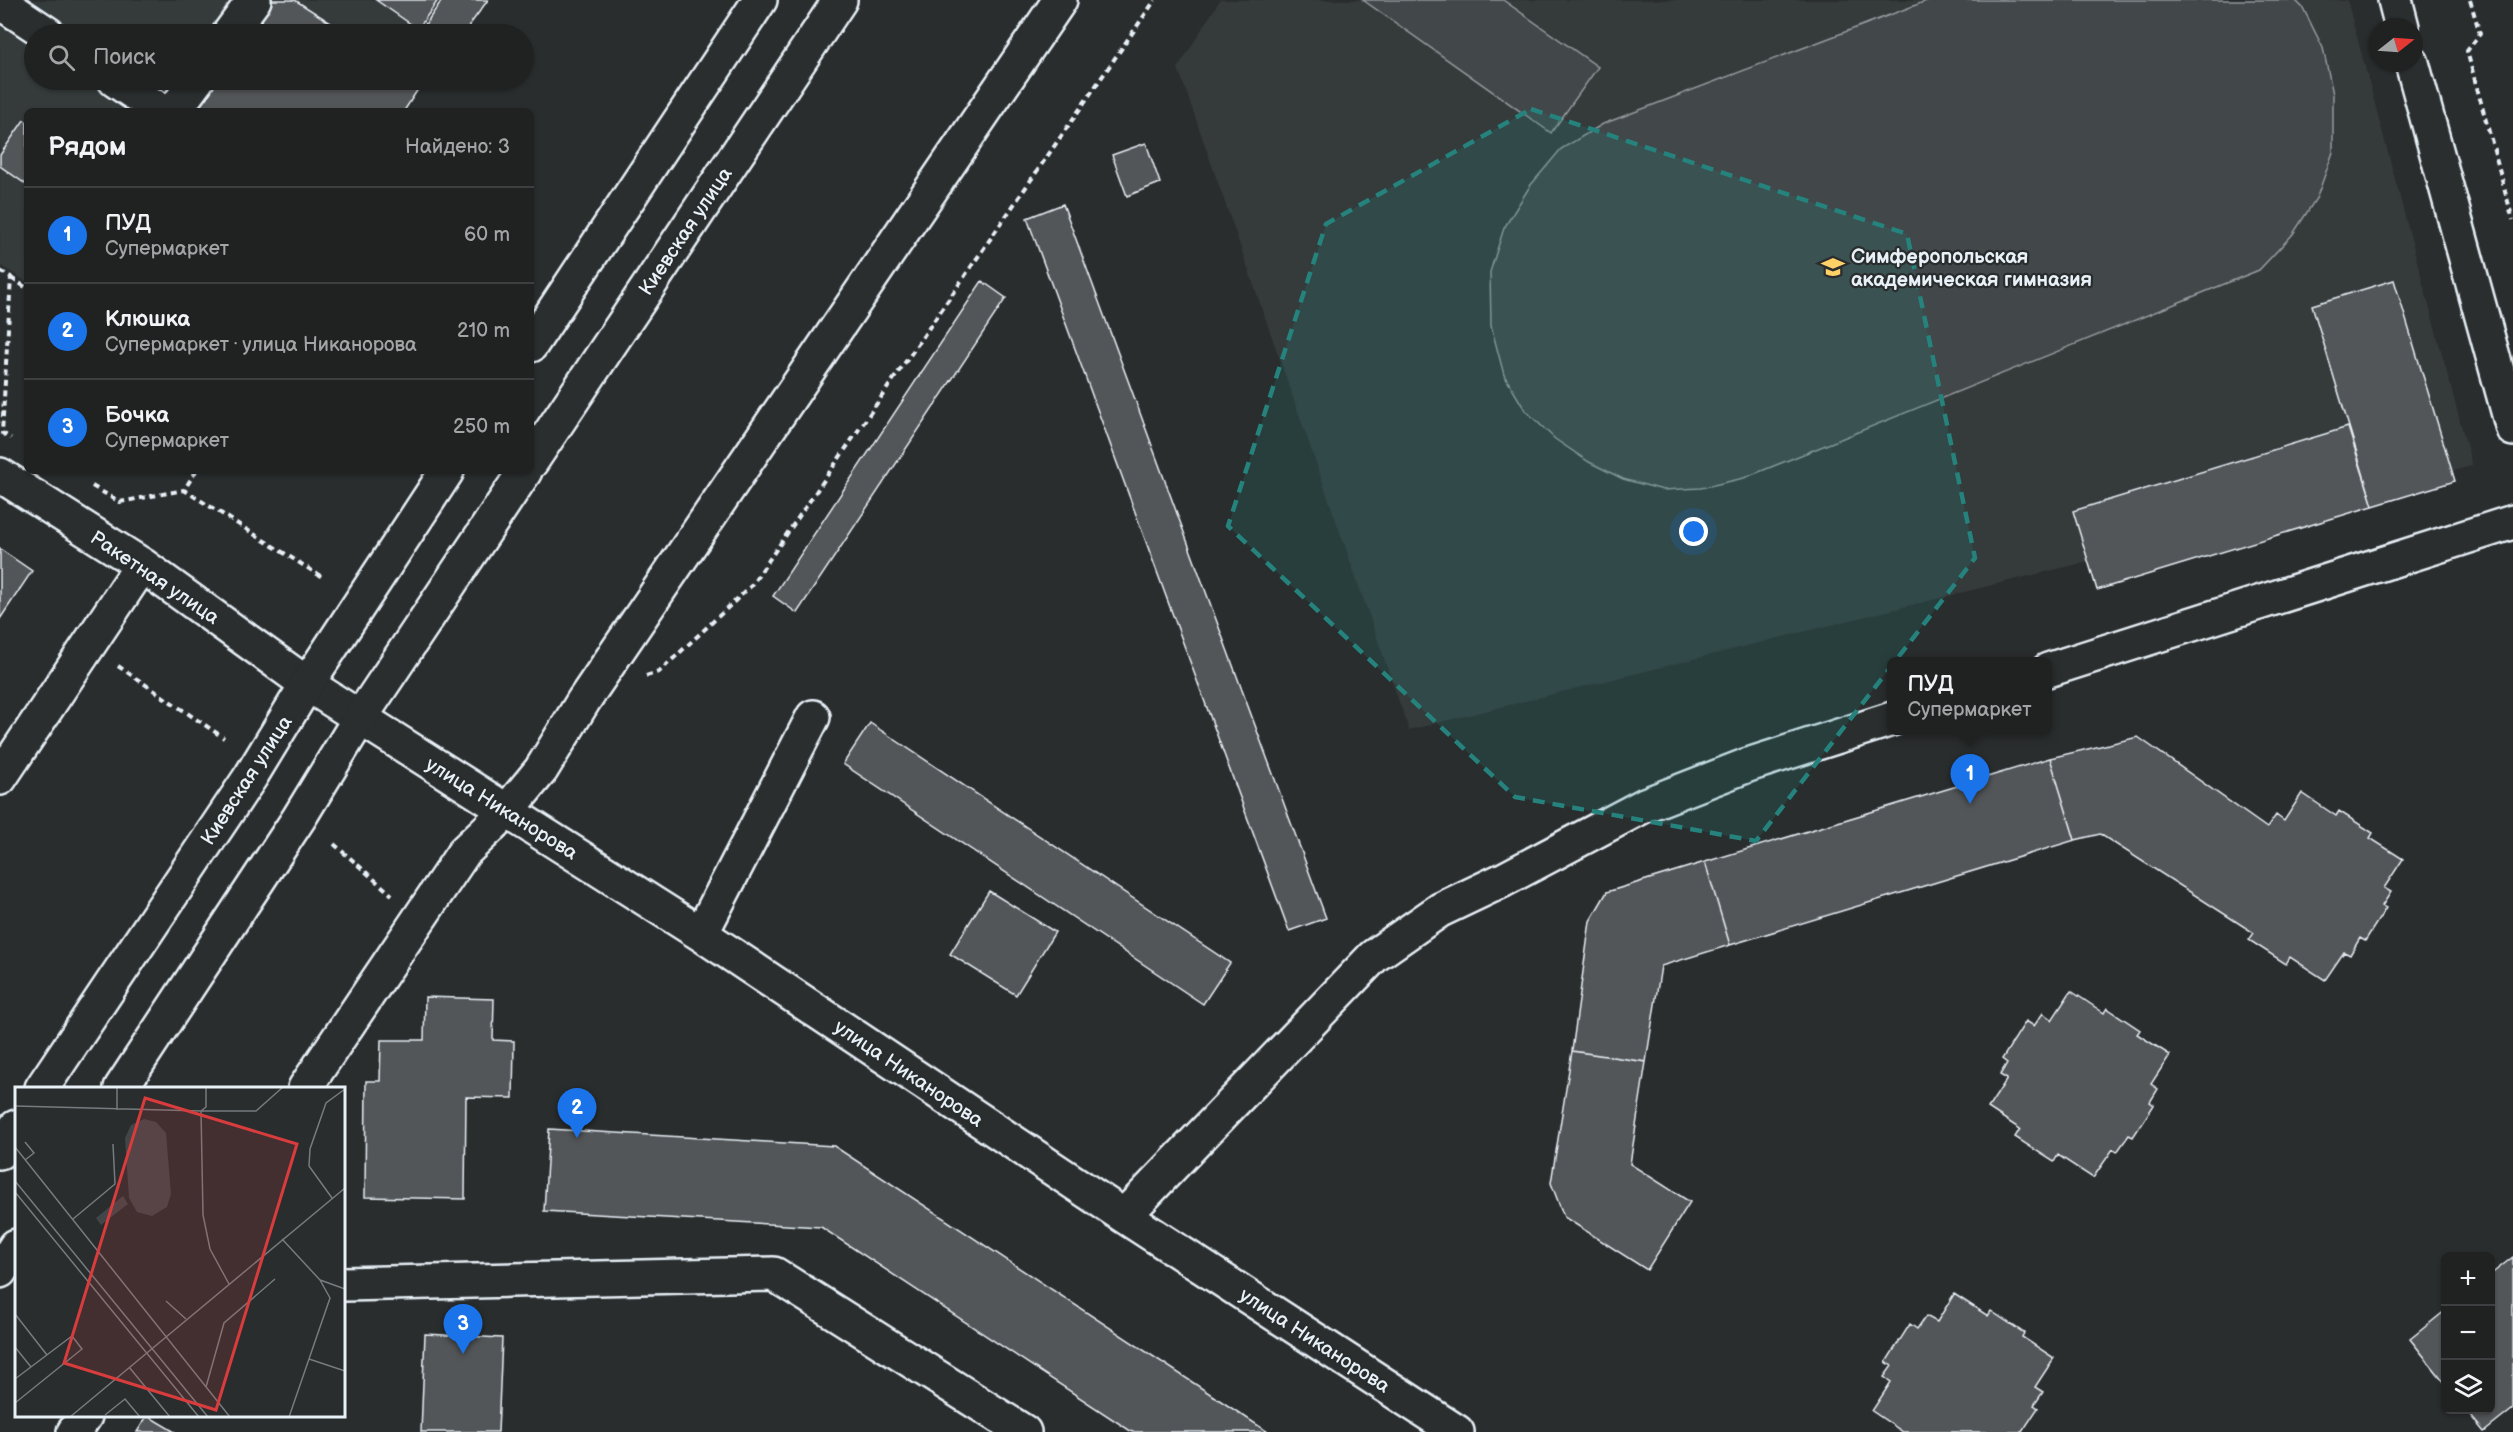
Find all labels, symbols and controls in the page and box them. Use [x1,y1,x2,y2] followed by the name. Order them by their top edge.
[2369,18,2423,72] north arrow
[24,24,534,90] search box
[45,41,78,74] icon: search
[93,44,156,71] text: Поиск
[48,132,126,163] text: Рядом
[405,135,510,159] text: Найдено: 3
[634,163,738,300] street label: Киевская улица
[105,210,151,237] text: ПУД
[63,223,72,247] text: 1
[464,223,510,247] text: 60 m
[105,237,229,261] text: Супермаркет
[1851,245,2092,292] place label: Симферопольская академическая гимназия
[1820,254,1846,280] school or university icon: Симферопольская академическая гимназия
[105,306,190,333] text: Клюшка
[62,319,73,343] text: 2
[457,319,510,343] text: 210 m
[105,333,417,357] text: Супермаркет · улица Никанорова
[105,402,169,429] text: Бочка
[62,415,73,439] text: 3
[453,415,510,439] text: 250 m
[105,429,229,453] text: Супермаркет
[1679,517,1708,546] your location
[85,526,224,630] street label: Ракетная улица
[1887,657,2052,735] popup
[1907,671,1953,698] text: ПУД
[1907,698,2032,722] text: Супермаркет
[196,711,298,850] street label: Киевская улица
[421,752,582,865] street label: улица Никанорова
[1950,754,1990,804] pin: 1
[829,1015,988,1133] street label: улица Никанорова
[15,1087,345,1417] inset map
[558,1088,596,1138] pin: 2
[2441,1252,2495,1414] map controls
[2441,1252,2495,1306] button: +
[1235,1283,1394,1399] street label: улица Никанорова
[444,1304,482,1354] pin: 3
[2441,1306,2495,1360] button: −
[2441,1360,2495,1414] button: layers

